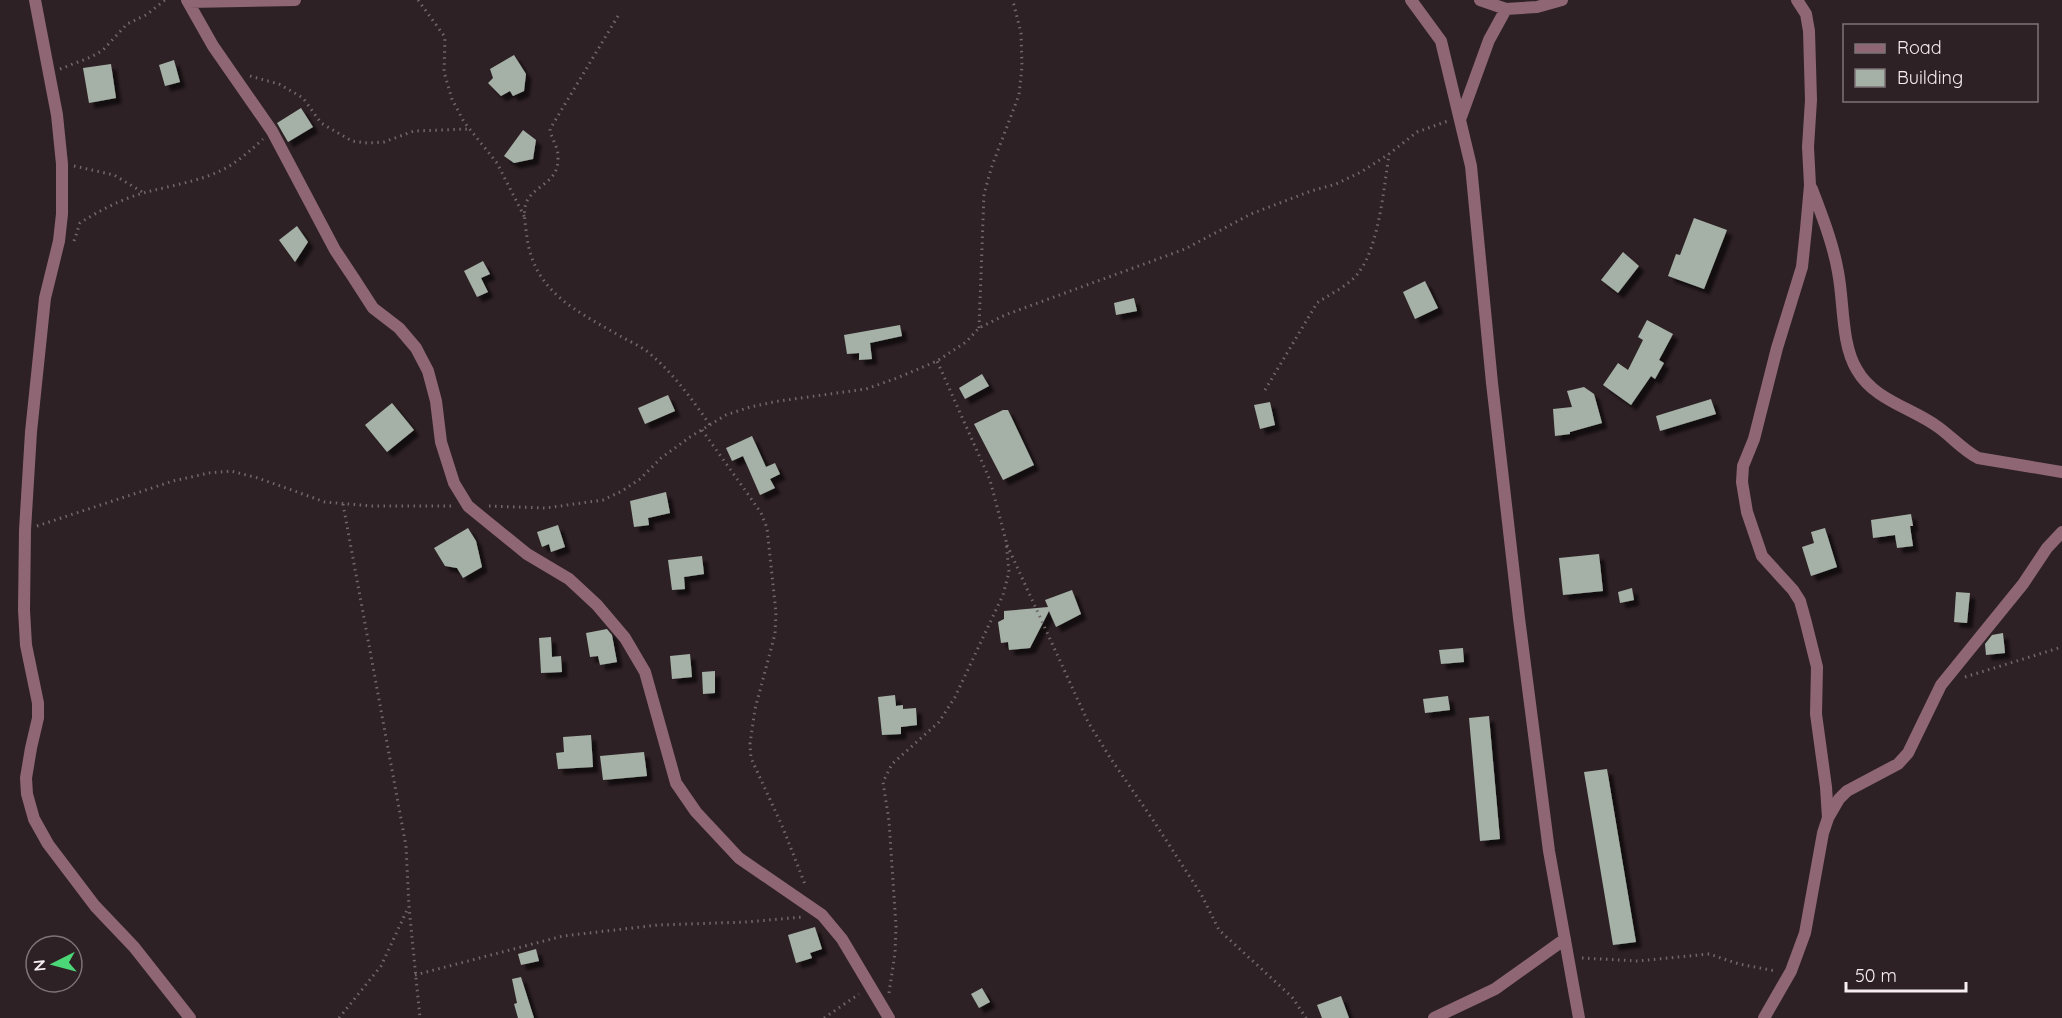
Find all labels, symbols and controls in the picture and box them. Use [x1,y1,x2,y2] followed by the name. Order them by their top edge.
[1843,24,2038,102] legend
[1897,36,1942,59] text: Road
[1897,66,1963,89] text: Building
[24,934,84,994] north arrow
[1846,955,1966,993] scale bar
[29,959,50,972] text: N
[1855,964,1897,987] text: 50 m

